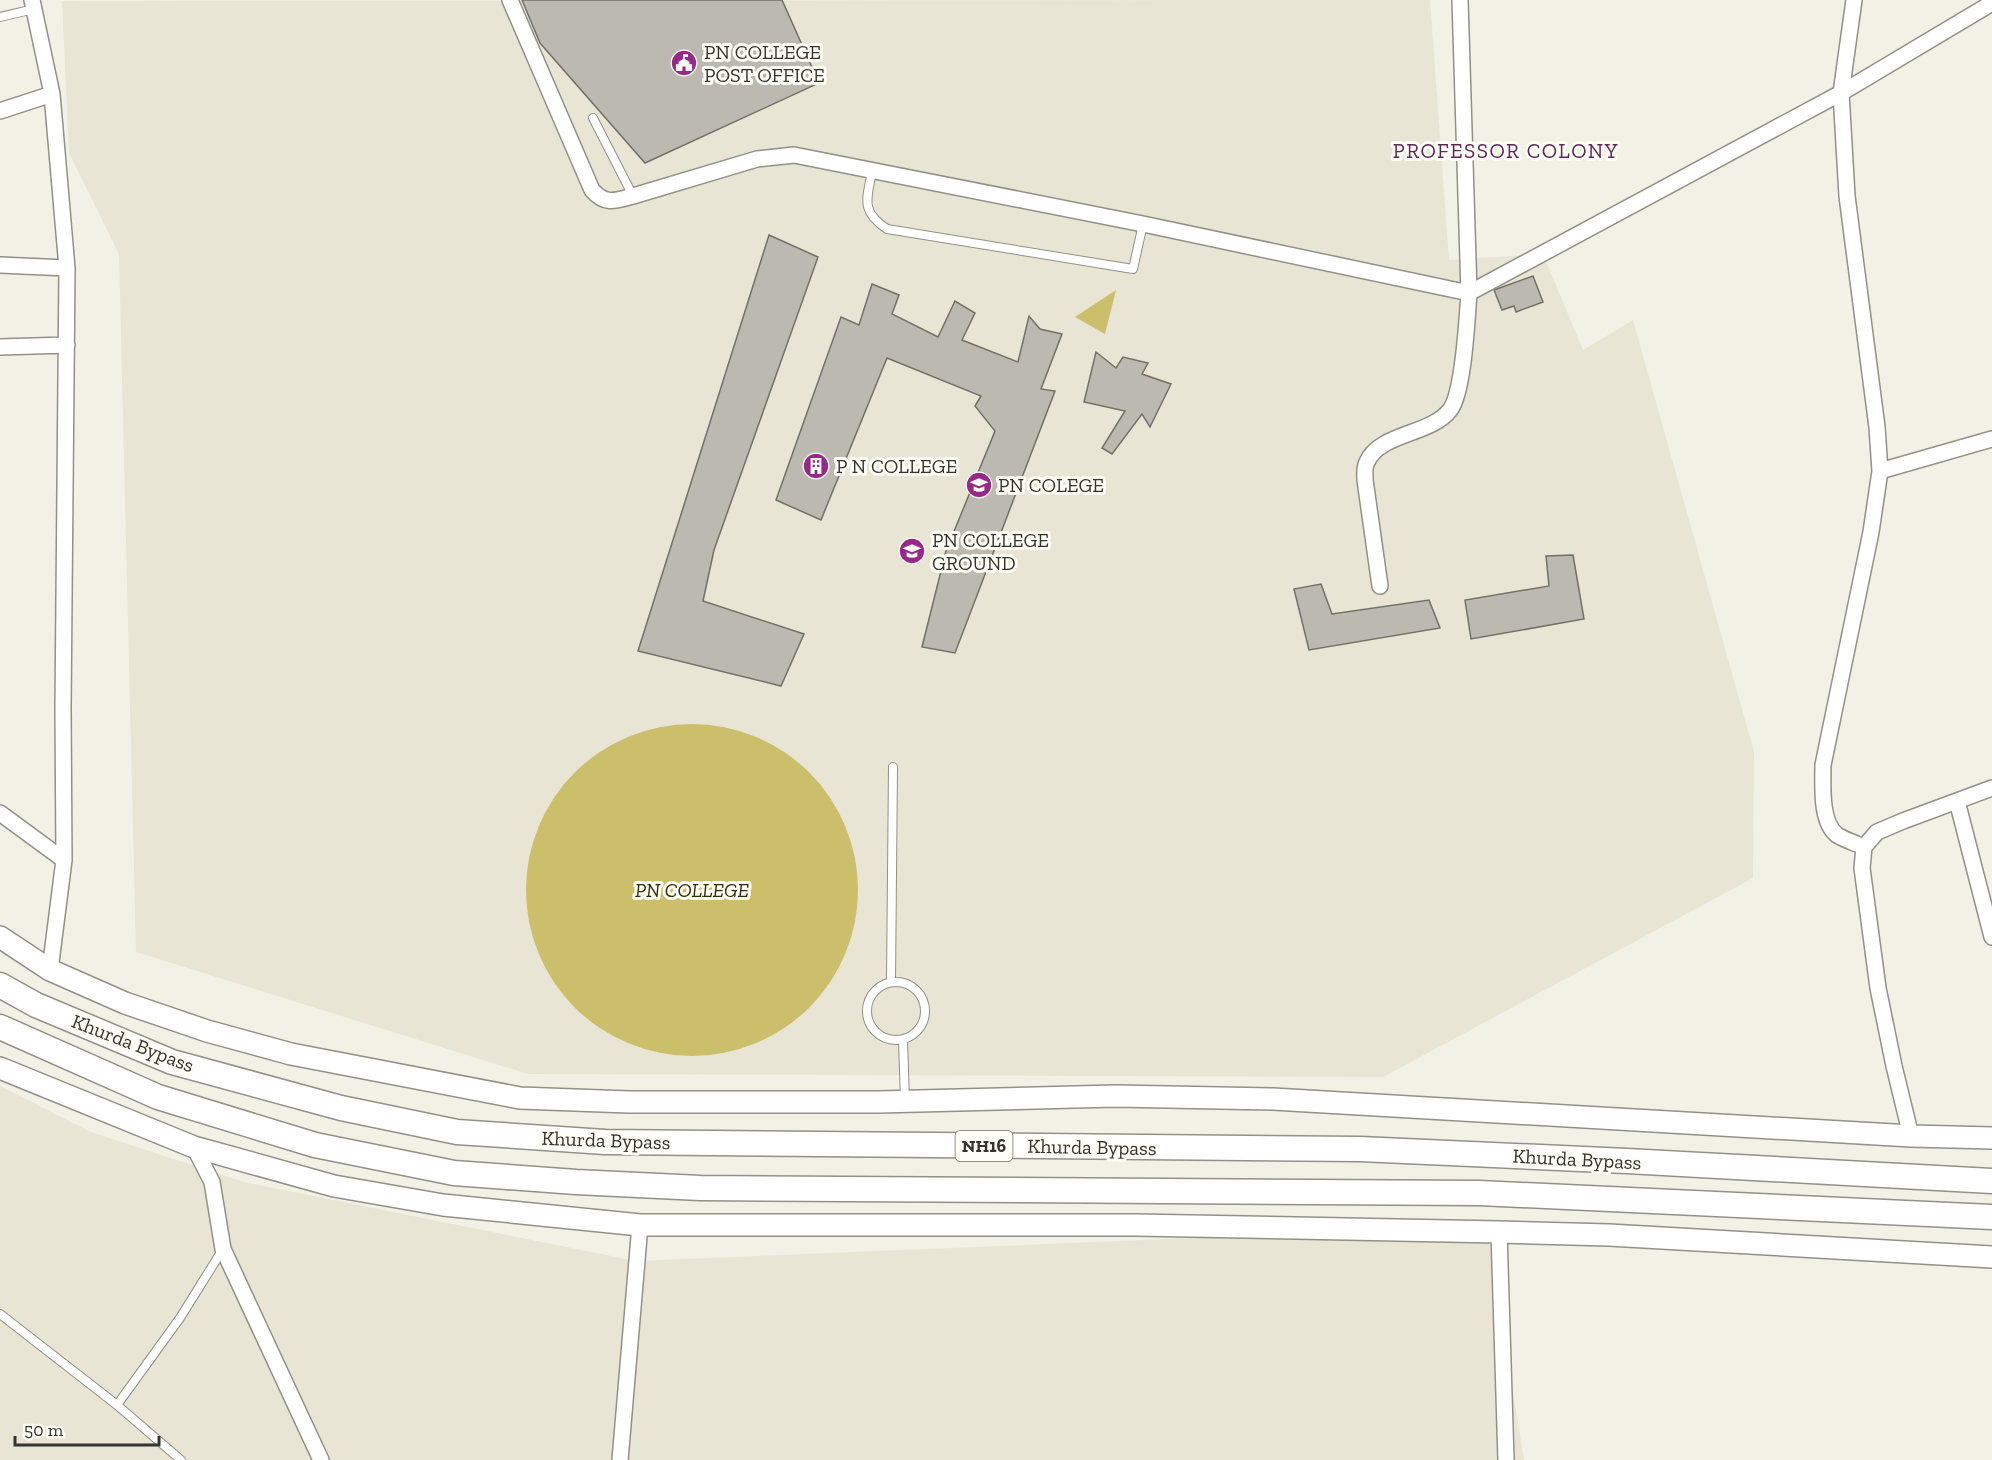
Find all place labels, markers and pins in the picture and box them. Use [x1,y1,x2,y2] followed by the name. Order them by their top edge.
[704,40,825,87] place label: PN COLLEGE POST OFFICE
[669,48,699,78] public building icon: PN COLLEGE POST OFFICE
[801,451,831,481] building icon: P N COLLEGE
[836,454,957,478] place label: P N COLLEGE
[964,470,994,500] school or university icon: PN COLEGE
[998,473,1104,497] place label: PN COLEGE
[932,528,1049,575] place label: PN COLLEGE GROUND
[897,536,927,566] school or university icon: PN COLLEGE GROUND

